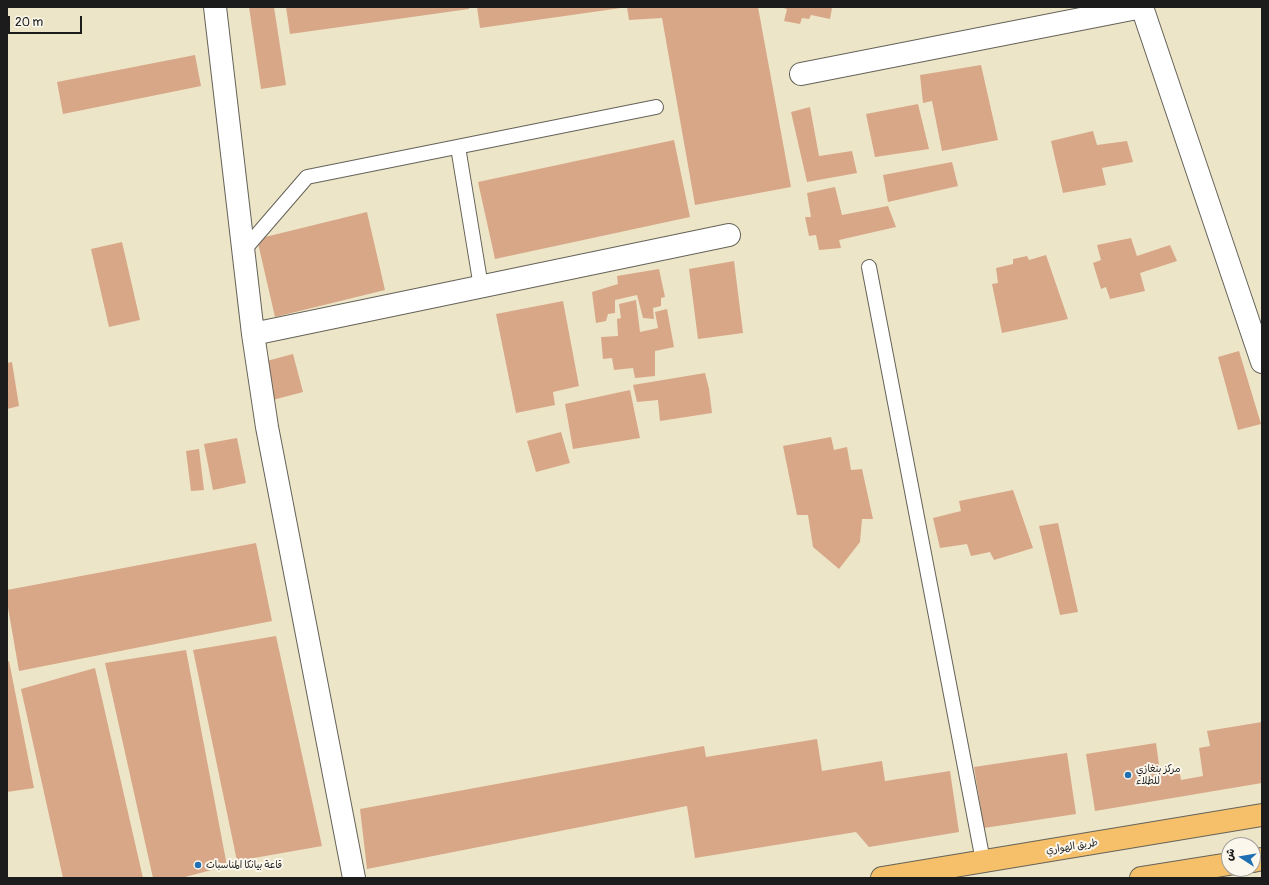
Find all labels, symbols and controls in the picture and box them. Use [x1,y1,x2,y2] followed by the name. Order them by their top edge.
[10,8,84,34] scale bar
[15,15,43,30] text: 20 m
[1136,763,1181,786] place label: مركز بنغازي للطلاء
[1123,770,1133,780] marker: مركز بنغازي للطلاء
[1045,837,1099,857] street label: طريق الهواري
[1221,837,1261,877] north arrow
[1222,847,1237,862] text: ش
[206,859,282,871] place label: قاعة بيانكا المناسبات
[193,860,203,870] marker: قاعة بيانكا المناسبات

